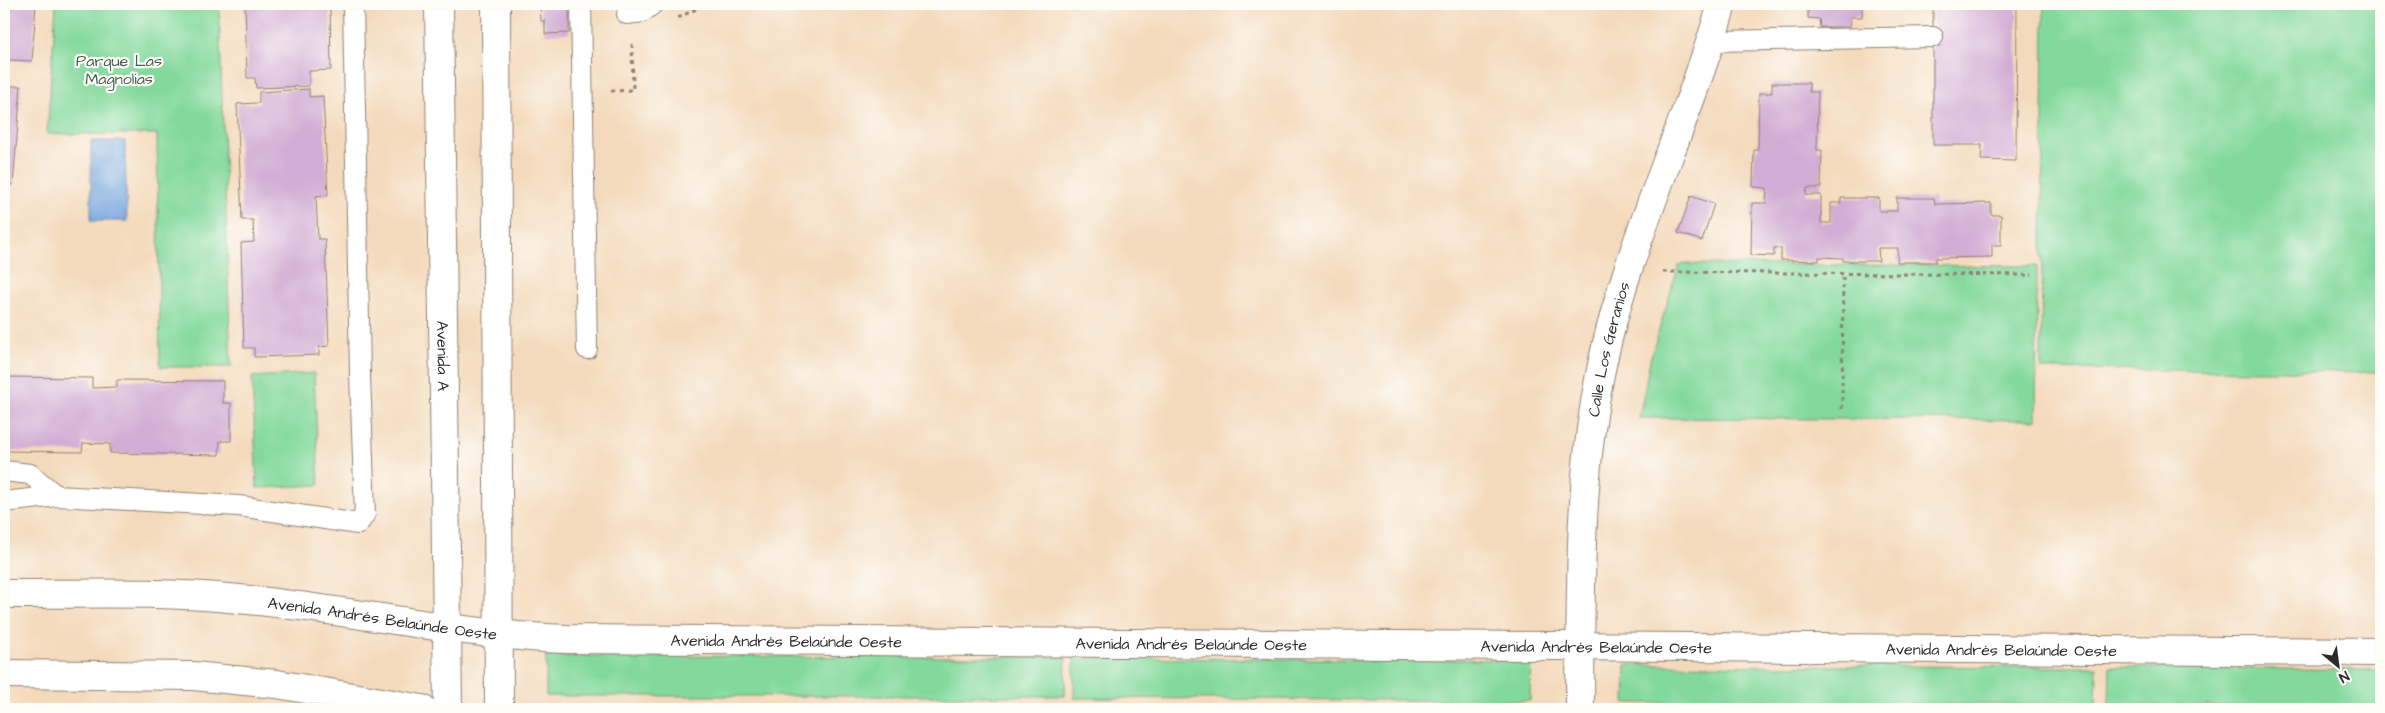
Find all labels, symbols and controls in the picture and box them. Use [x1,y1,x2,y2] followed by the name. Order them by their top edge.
[76,50,162,91] park label: Parque Las Magnolias
[1583,279,1636,418] street label: Calle Los Geranios
[431,321,454,391] street label: Avenida A
[267,592,499,646] street label: Avenida Andrés Belaúnde Oeste
[670,630,902,653] street label: Avenida Andrés Belaúnde Oeste
[1075,633,1307,656] street label: Avenida Andrés Belaúnde Oeste
[1480,636,1712,659] street label: Avenida Andrés Belaúnde Oeste
[1885,638,2117,662] street label: Avenida Andrés Belaúnde Oeste
[2312,640,2362,690] north arrow
[2335,666,2353,687] text: N

